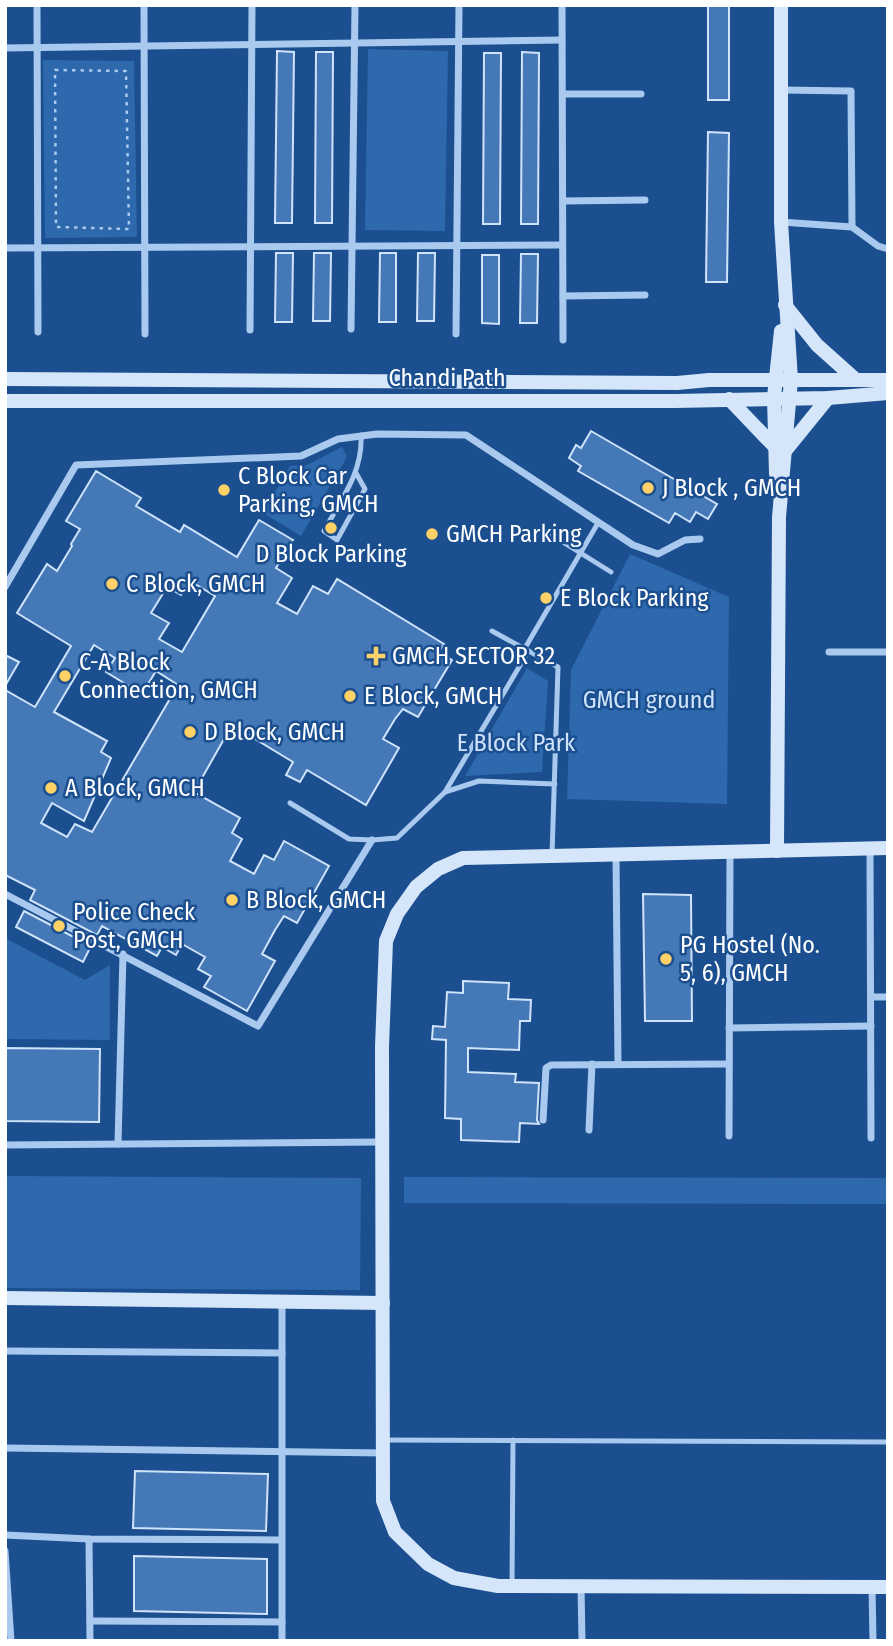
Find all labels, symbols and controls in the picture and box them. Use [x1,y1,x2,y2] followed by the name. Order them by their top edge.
[388,364,506,392] street label: Chandi Path
[238,462,379,518] place label: C Block Car Parking, GMCH
[662,474,801,502] place label: J Block , GMCH
[640,480,656,496] marker: J Block , GMCH
[216,482,232,498] marker: C Block Car Parking, GMCH
[323,520,339,536] marker: D Block Parking
[446,520,582,548] place label: GMCH Parking
[424,526,440,542] marker: GMCH Parking
[255,540,407,568] place label: D Block Parking
[126,570,265,598] place label: C Block, GMCH
[104,576,120,592] marker: C Block, GMCH
[560,584,709,612] place label: E Block Parking
[538,590,554,606] marker: E Block Parking
[392,642,555,670] place label: GMCH SECTOR 32
[366,646,386,666] marker: GMCH SECTOR 32
[79,648,258,704] place label: C-A Block Connection, GMCH
[57,668,73,684] marker: C-A Block Connection, GMCH
[364,682,502,710] place label: E Block, GMCH
[583,686,715,714] park label: GMCH ground
[342,688,358,704] marker: E Block, GMCH
[204,718,345,746] place label: D Block, GMCH
[182,724,198,740] marker: D Block, GMCH
[457,729,576,757] park label: E Block Park
[65,774,205,802] place label: A Block, GMCH
[43,780,59,796] marker: A Block, GMCH
[246,886,386,914] place label: B Block, GMCH
[224,892,240,908] marker: B Block, GMCH
[73,898,196,954] place label: Police Check Post, GMCH
[51,918,67,934] marker: Police Check Post, GMCH
[680,931,820,987] place label: PG Hostel (No. 5, 6), GMCH
[658,951,674,967] marker: PG Hostel (No. 5, 6), GMCH

